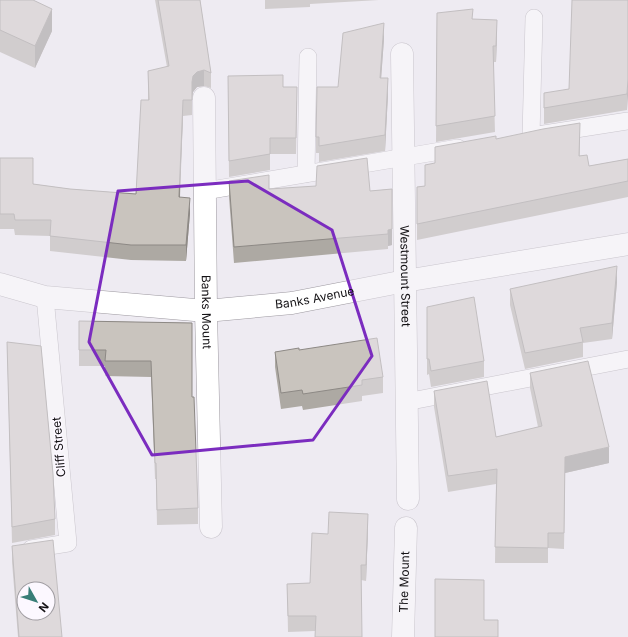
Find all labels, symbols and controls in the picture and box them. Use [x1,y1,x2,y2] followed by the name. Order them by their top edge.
[397,225,414,327] street label: Westmount Street
[199,275,215,349] street label: Banks Mount
[274,283,355,312] street label: Banks Avenue
[48,416,69,478] street label: Cliff Street
[396,551,412,613] street label: The Mount
[16,581,56,621] north arrow
[36,600,52,615] text: N

